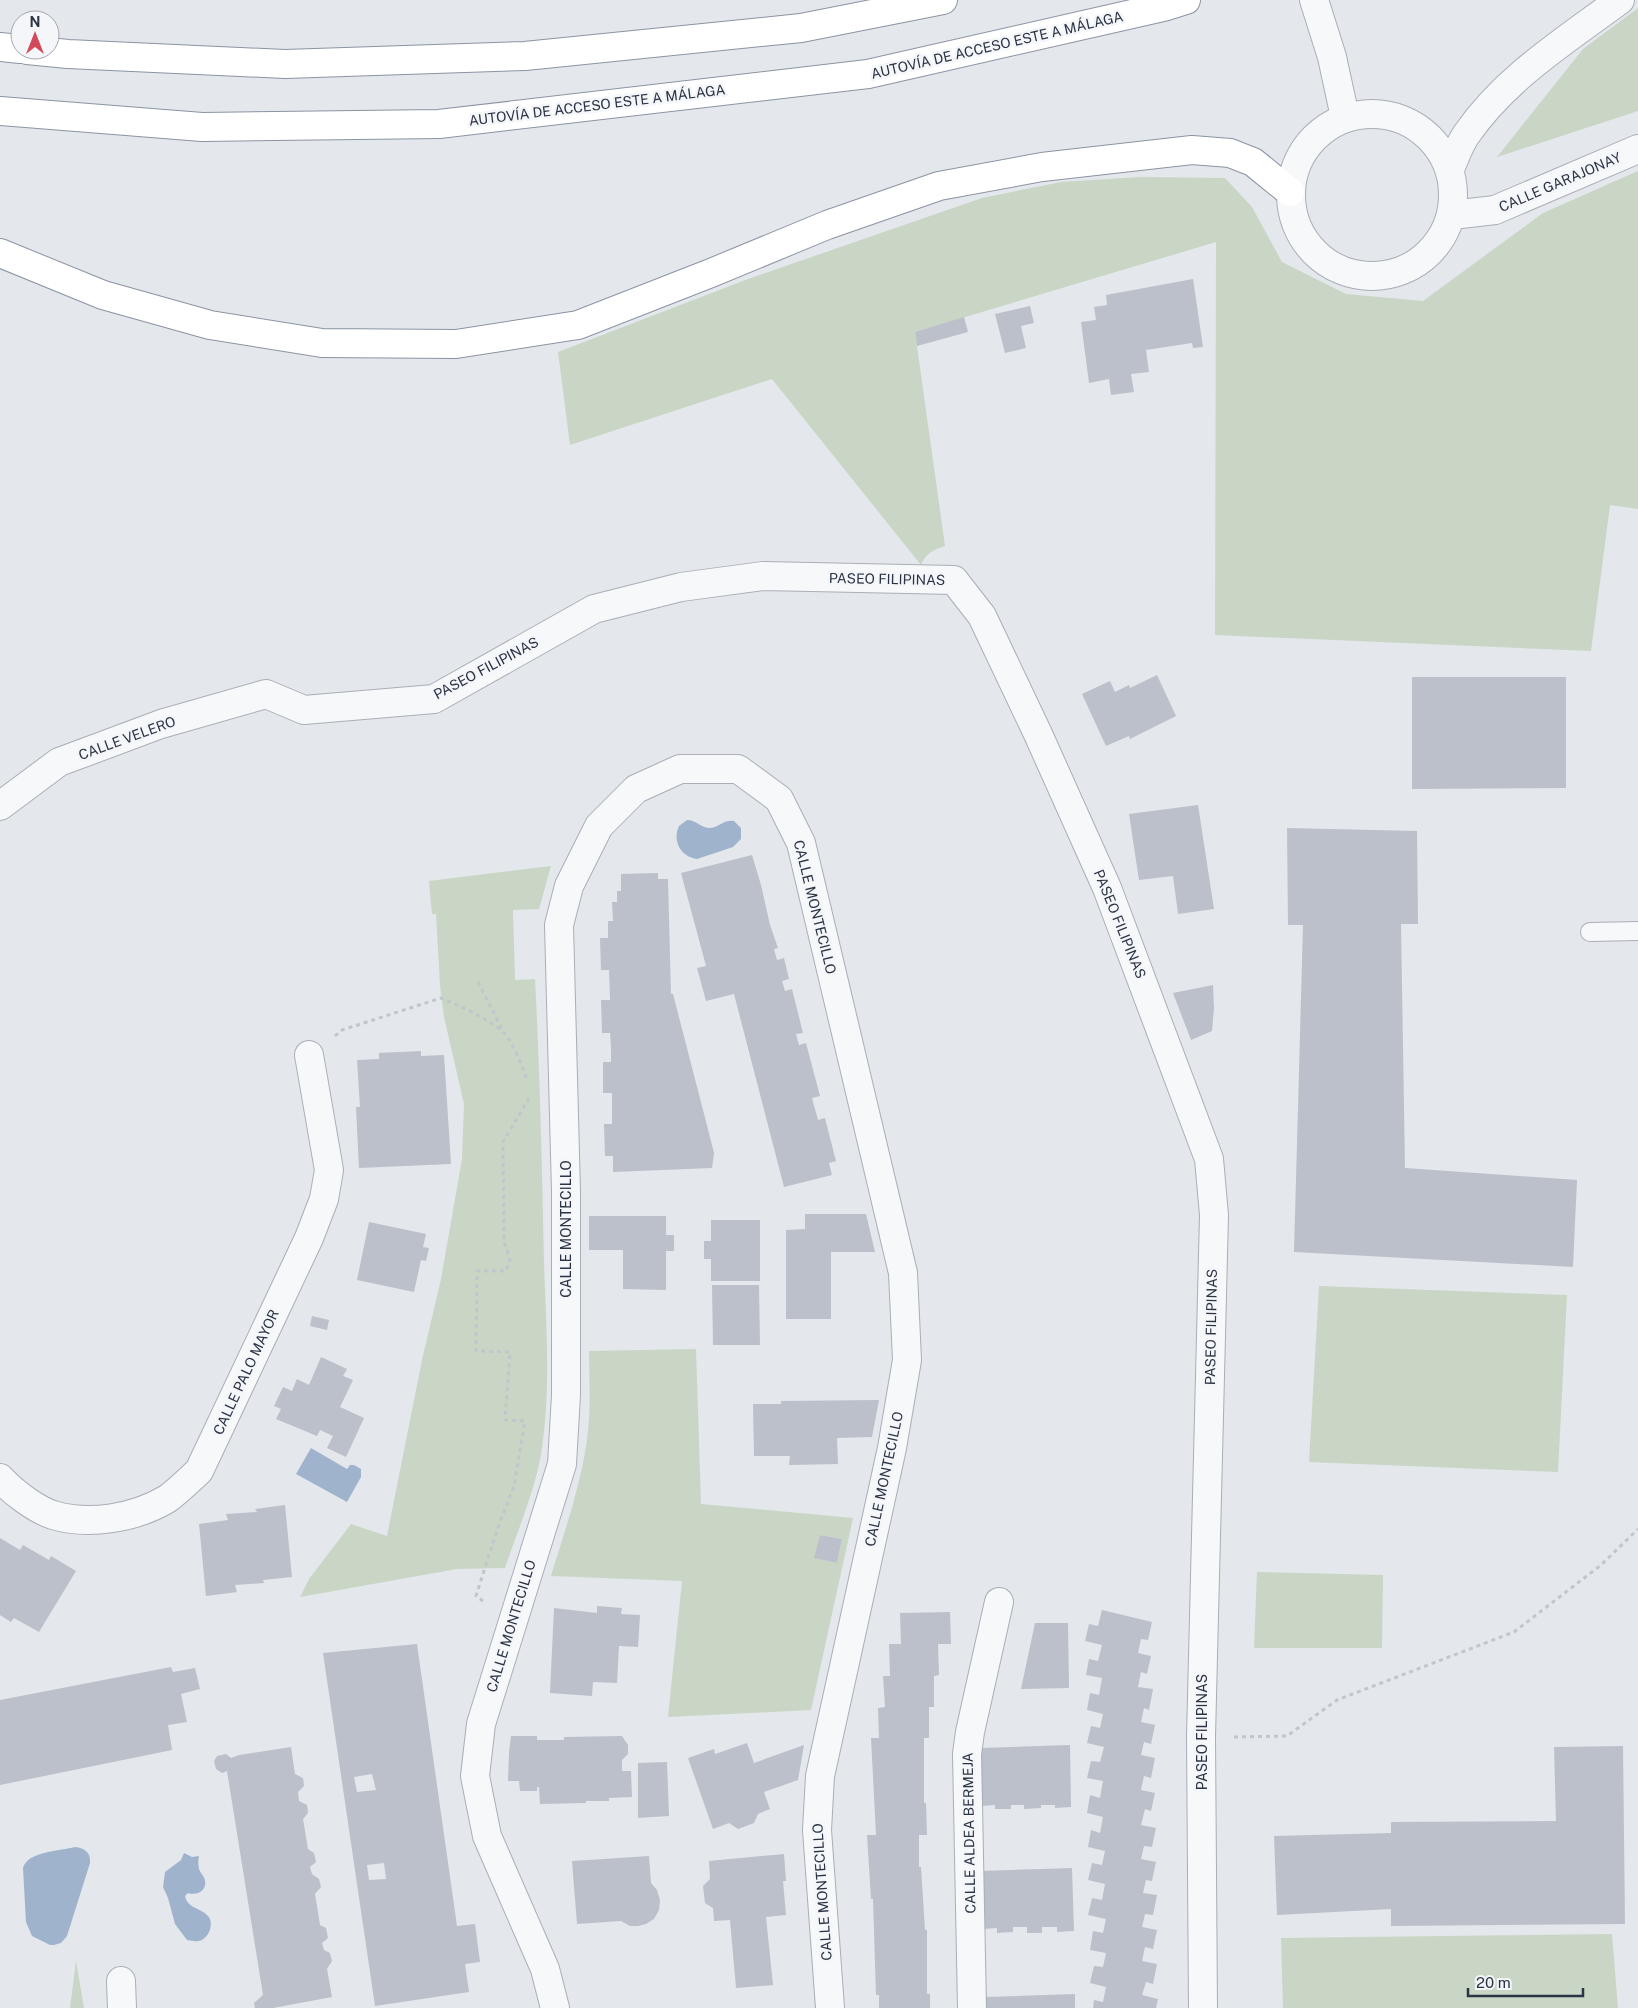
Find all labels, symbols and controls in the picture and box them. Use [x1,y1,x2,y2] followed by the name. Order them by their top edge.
[869,7,1125,82] street label: AUTOVÍA DE ACCESO ESTE A MÁLAGA
[10,10,60,60] north arrow
[30,14,40,30] text: N
[468,80,726,129] street label: AUTOVÍA DE ACCESO ESTE A MÁLAGA
[1497,149,1624,215] street label: CALLE GARAJONAY
[829,570,945,588] street label: PASEO FILIPINAS
[431,634,541,702] street label: PASEO FILIPINAS
[76,713,178,763] street label: CALLE VELERO
[791,838,839,976] street label: CALLE MONTECILLO
[1091,867,1149,981] street label: PASEO FILIPINAS
[558,1160,574,1298] street label: CALLE MONTECILLO
[1202,1269,1220,1385] street label: PASEO FILIPINAS
[210,1307,282,1437] street label: CALLE PALO MAYOR
[862,1410,906,1548] street label: CALLE MONTECILLO
[483,1558,539,1694] street label: CALLE MONTECILLO
[1194,1674,1210,1790] street label: PASEO FILIPINAS
[960,1752,978,1914] street label: CALLE ALDEA BERMEJA
[809,1823,835,1961] street label: CALLE MONTECILLO
[1468,1966,1583,1998] scale bar
[1476,1974,1511,1991] text: 20 m

